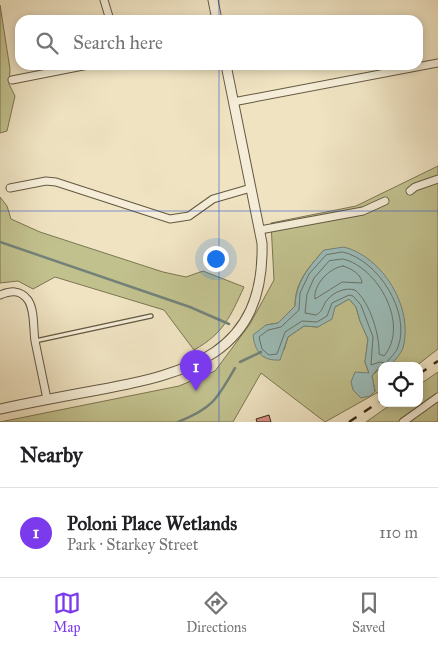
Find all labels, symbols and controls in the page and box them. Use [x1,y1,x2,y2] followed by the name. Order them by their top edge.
[15,15,423,70] search box
[33,29,61,57] icon: search
[73,31,163,54] text: Search here
[203,246,229,272] your location
[180,350,212,391] pin: 1
[378,362,423,407] map controls
[378,362,423,407] button: locate
[20,442,83,468] text: Nearby
[67,512,237,535] text: Poloni Place Wetlands
[33,523,39,542] text: 1
[379,523,418,542] text: 110 m
[67,535,198,554] text: Park · Starkey Street
[53,589,81,636] tab: Map
[186,589,247,636] tab: Directions
[352,589,385,636] tab: Saved

